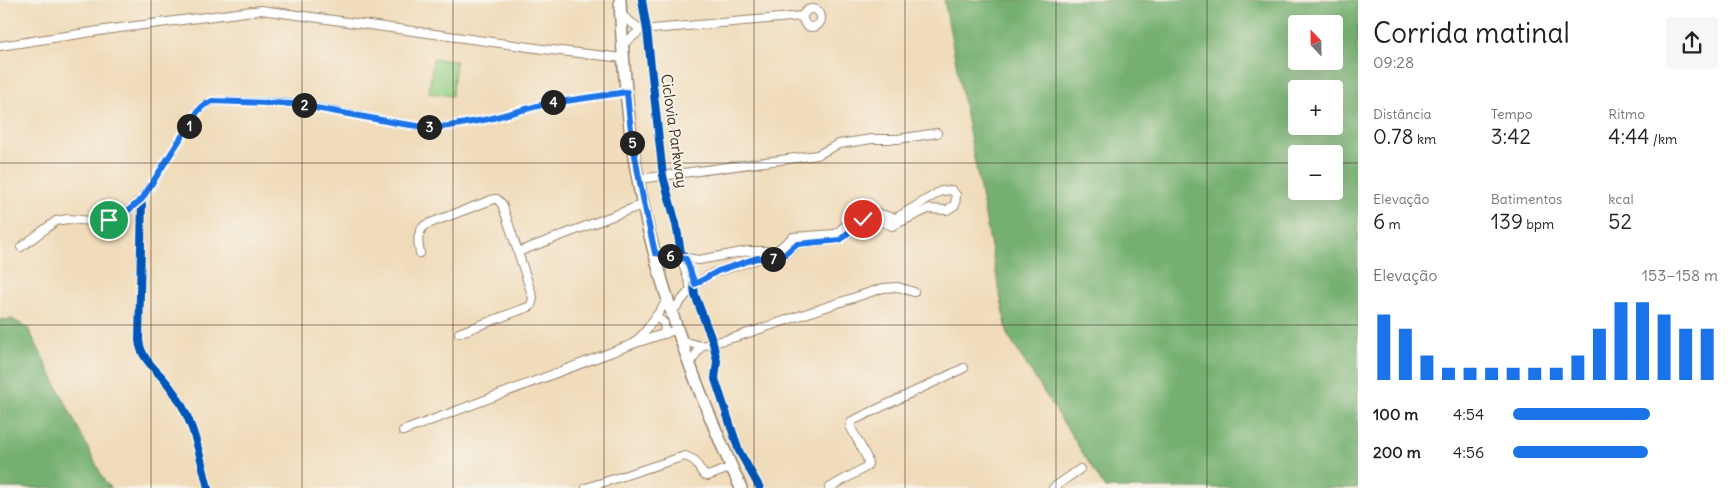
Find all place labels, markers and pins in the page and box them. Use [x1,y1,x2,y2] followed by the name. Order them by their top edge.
[540,90,566,114] pin: 4
[292,92,316,118] pin: 2
[176,114,202,138] pin: 1
[416,114,442,140] pin: 3
[620,130,644,156] pin: 5
[842,198,884,240] pin
[88,199,130,241] pin
[658,244,682,268] pin: 6
[760,246,786,272] pin: 7

